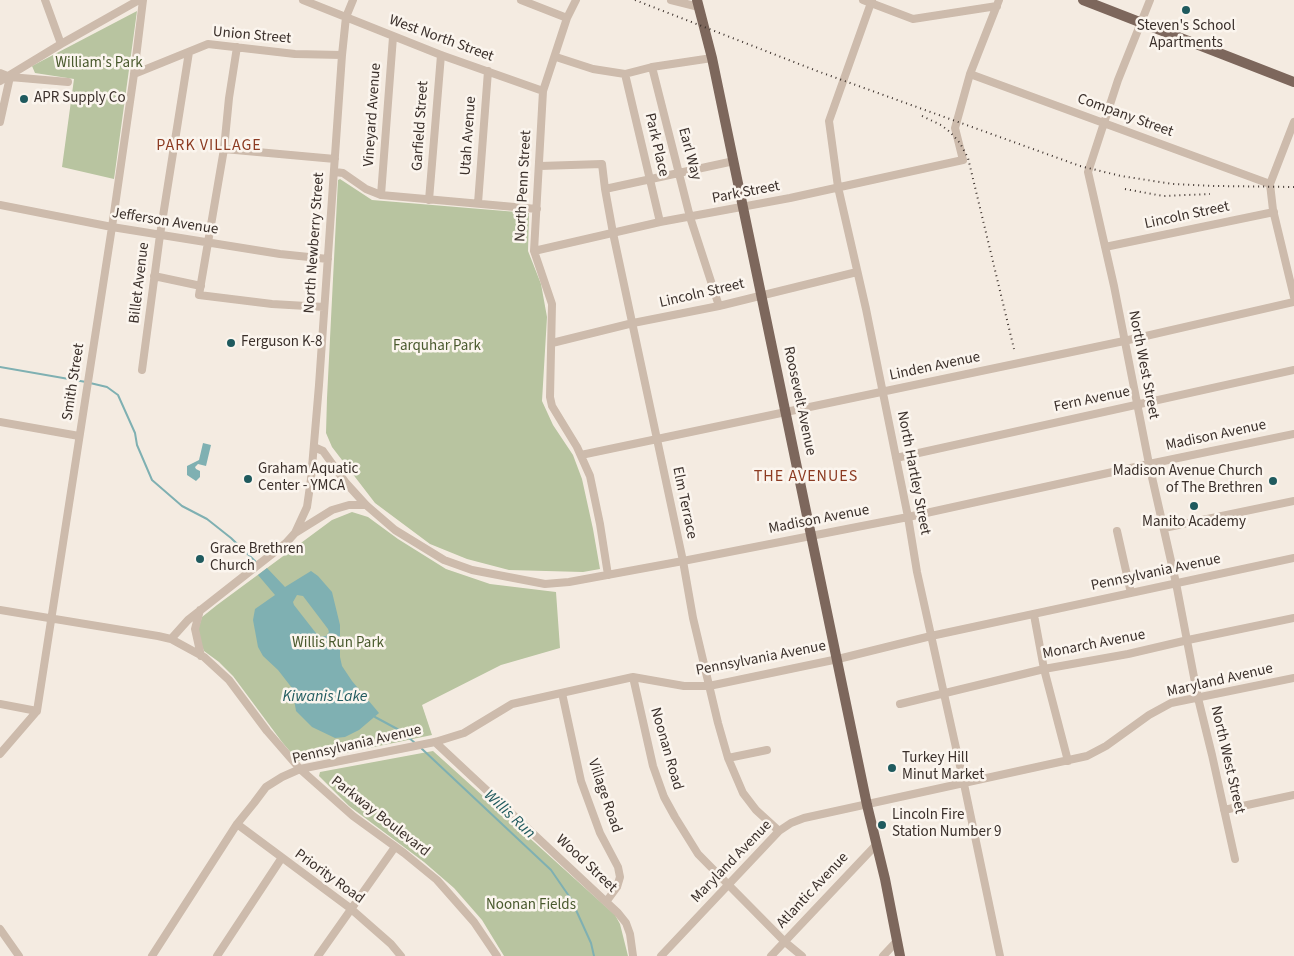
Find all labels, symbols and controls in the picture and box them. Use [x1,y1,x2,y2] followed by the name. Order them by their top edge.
[1180,4,1192,16] marker: Steven's School Apartments
[386,12,496,66] street label: West North Street
[1137,18,1235,53] place label: Steven's School Apartments
[212,24,292,48] street label: Union Street
[55,55,143,73] park label: William's Park
[360,62,386,168] street label: Vineyard Avenue
[409,80,433,172] street label: Garfield Street
[34,90,126,108] place label: APR Supply Co
[1075,90,1175,142] street label: Company Street
[18,93,30,105] marker: APR Supply Co
[457,96,481,176] street label: Utah Avenue
[640,111,672,179] street label: Park Place
[673,126,705,182] street label: Earl Way
[512,130,536,242] street label: North Penn Street
[155,136,263,156] district label: PARK VILLAGE
[301,172,329,314] street label: North Newberry Street
[711,178,781,208] street label: Park Street
[1143,198,1231,234] street label: Lincoln Street
[110,205,220,239] street label: Jefferson Avenue
[126,241,154,325] street label: Billet Avenue
[658,276,746,312] street label: Lincoln Street
[1124,309,1162,421] street label: North West Street
[241,334,322,352] place label: Ferguson K-8
[225,337,237,349] marker: Ferguson K-8
[393,338,481,356] park label: Farquhar Park
[59,342,89,422] street label: Smith Street
[779,345,819,457] street label: Roosevelt Avenue
[888,349,982,385] street label: Linden Avenue
[1052,383,1132,417] street label: Fern Avenue
[892,410,934,536] street label: North Hartley Street
[1164,417,1268,455] street label: Madison Avenue
[258,461,358,496] place label: Graham Aquatic Center - YMCA
[1113,463,1263,498] place label: Madison Avenue Church of The Brethren
[668,465,700,541] street label: Elm Terrace
[752,467,860,487] district label: THE AVENUES
[242,473,254,485] marker: Graham Aquatic Center - YMCA
[1267,475,1279,487] marker: Madison Avenue Church of The Brethren
[1188,500,1200,512] marker: Manito Academy
[767,501,871,539] street label: Madison Avenue
[1142,514,1246,532] place label: Manito Academy
[210,541,304,576] place label: Grace Brethren Church
[1090,550,1222,596] street label: Pennsylvania Avenue
[194,553,206,565] marker: Grace Brethren Church
[1041,626,1147,664] street label: Monarch Avenue
[292,635,384,653] park label: Willis Run Park
[694,638,828,680] street label: Pennsylvania Avenue
[1165,660,1275,702] street label: Maryland Avenue
[282,687,368,707] water label: Kiwanis Lake
[1206,704,1248,816] street label: North West Street
[646,706,686,792] street label: Noonan Road
[291,721,423,769] street label: Pennsylvania Avenue
[902,750,984,785] place label: Turkey Hill Minut Market
[583,757,625,835] street label: Village Road
[886,762,898,774] marker: Turkey Hill Minut Market
[327,773,433,861] street label: Parkway Boulevard
[479,787,539,843] water label: Willis Run
[892,807,1002,842] place label: Lincoln Fire Station Number 9
[688,817,776,907] street label: Maryland Avenue
[876,819,888,831] marker: Lincoln Fire Station Number 9
[552,831,620,897] street label: Wood Street
[291,846,367,908] street label: Priority Road
[773,849,853,933] street label: Atlantic Avenue
[486,897,576,915] park label: Noonan Fields

